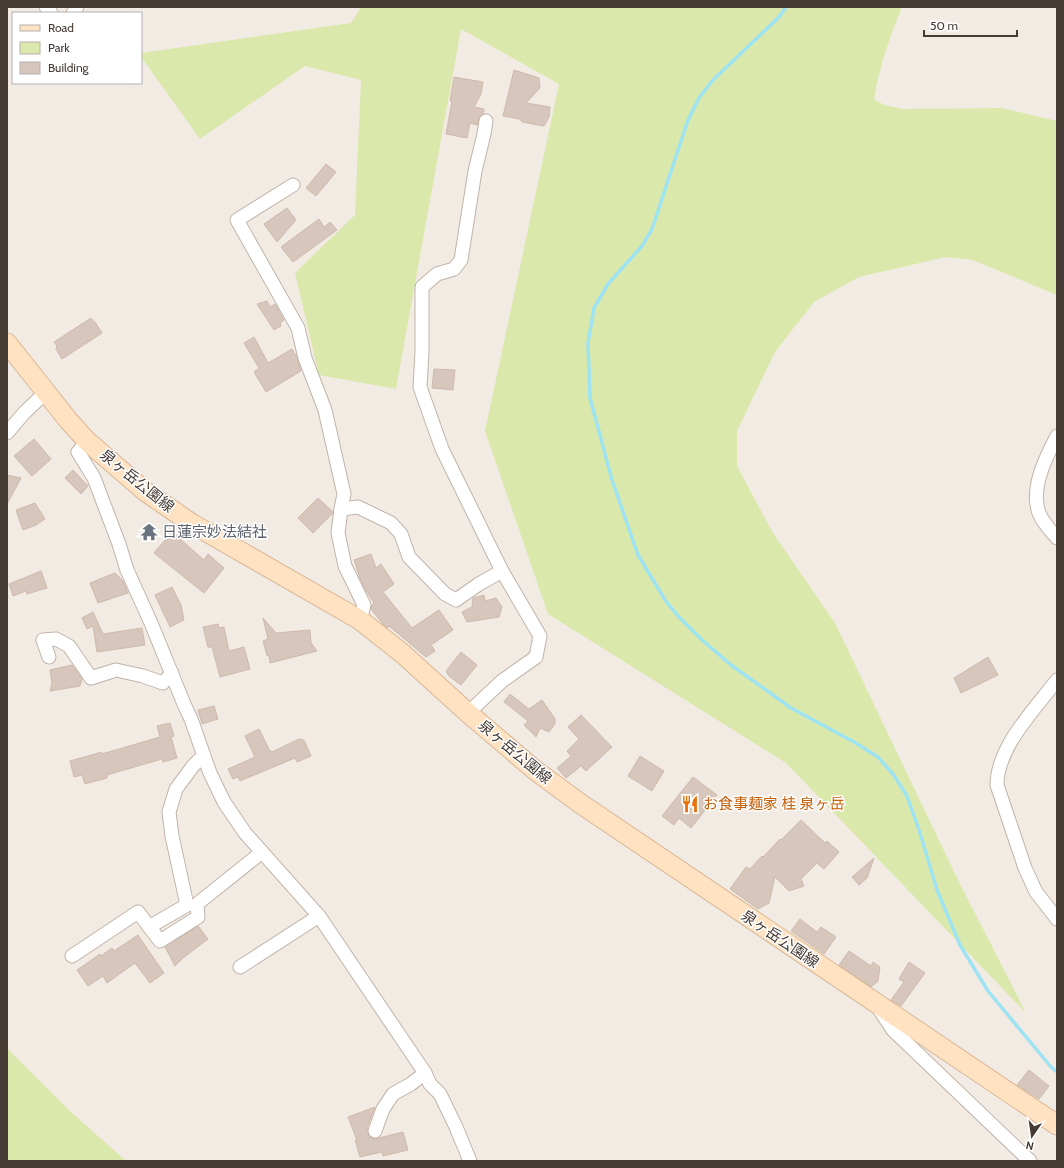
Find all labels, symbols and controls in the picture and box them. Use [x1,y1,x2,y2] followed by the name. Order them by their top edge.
[12,12,142,84] legend
[924,12,1017,38] scale bar
[930,18,958,33] text: 50 m
[48,20,74,35] text: Road
[48,40,70,55] text: Park
[48,60,90,75] text: Building
[96,446,178,516] street label: 泉ヶ岳公園線
[139,522,159,542] temple icon: 日蓮宗妙法結社
[162,523,267,541] place label: 日蓮宗妙法結社
[475,716,555,788] street label: 泉ヶ岳公園線
[680,794,700,814] restaurant icon: お食事麺家 桂 泉ヶ岳
[703,795,845,813] place label: お食事麺家 桂 泉ヶ岳
[738,906,822,972] street label: 泉ヶ岳公園線
[1012,1116,1052,1156] north arrow
[1024,1138,1035,1153] text: N

